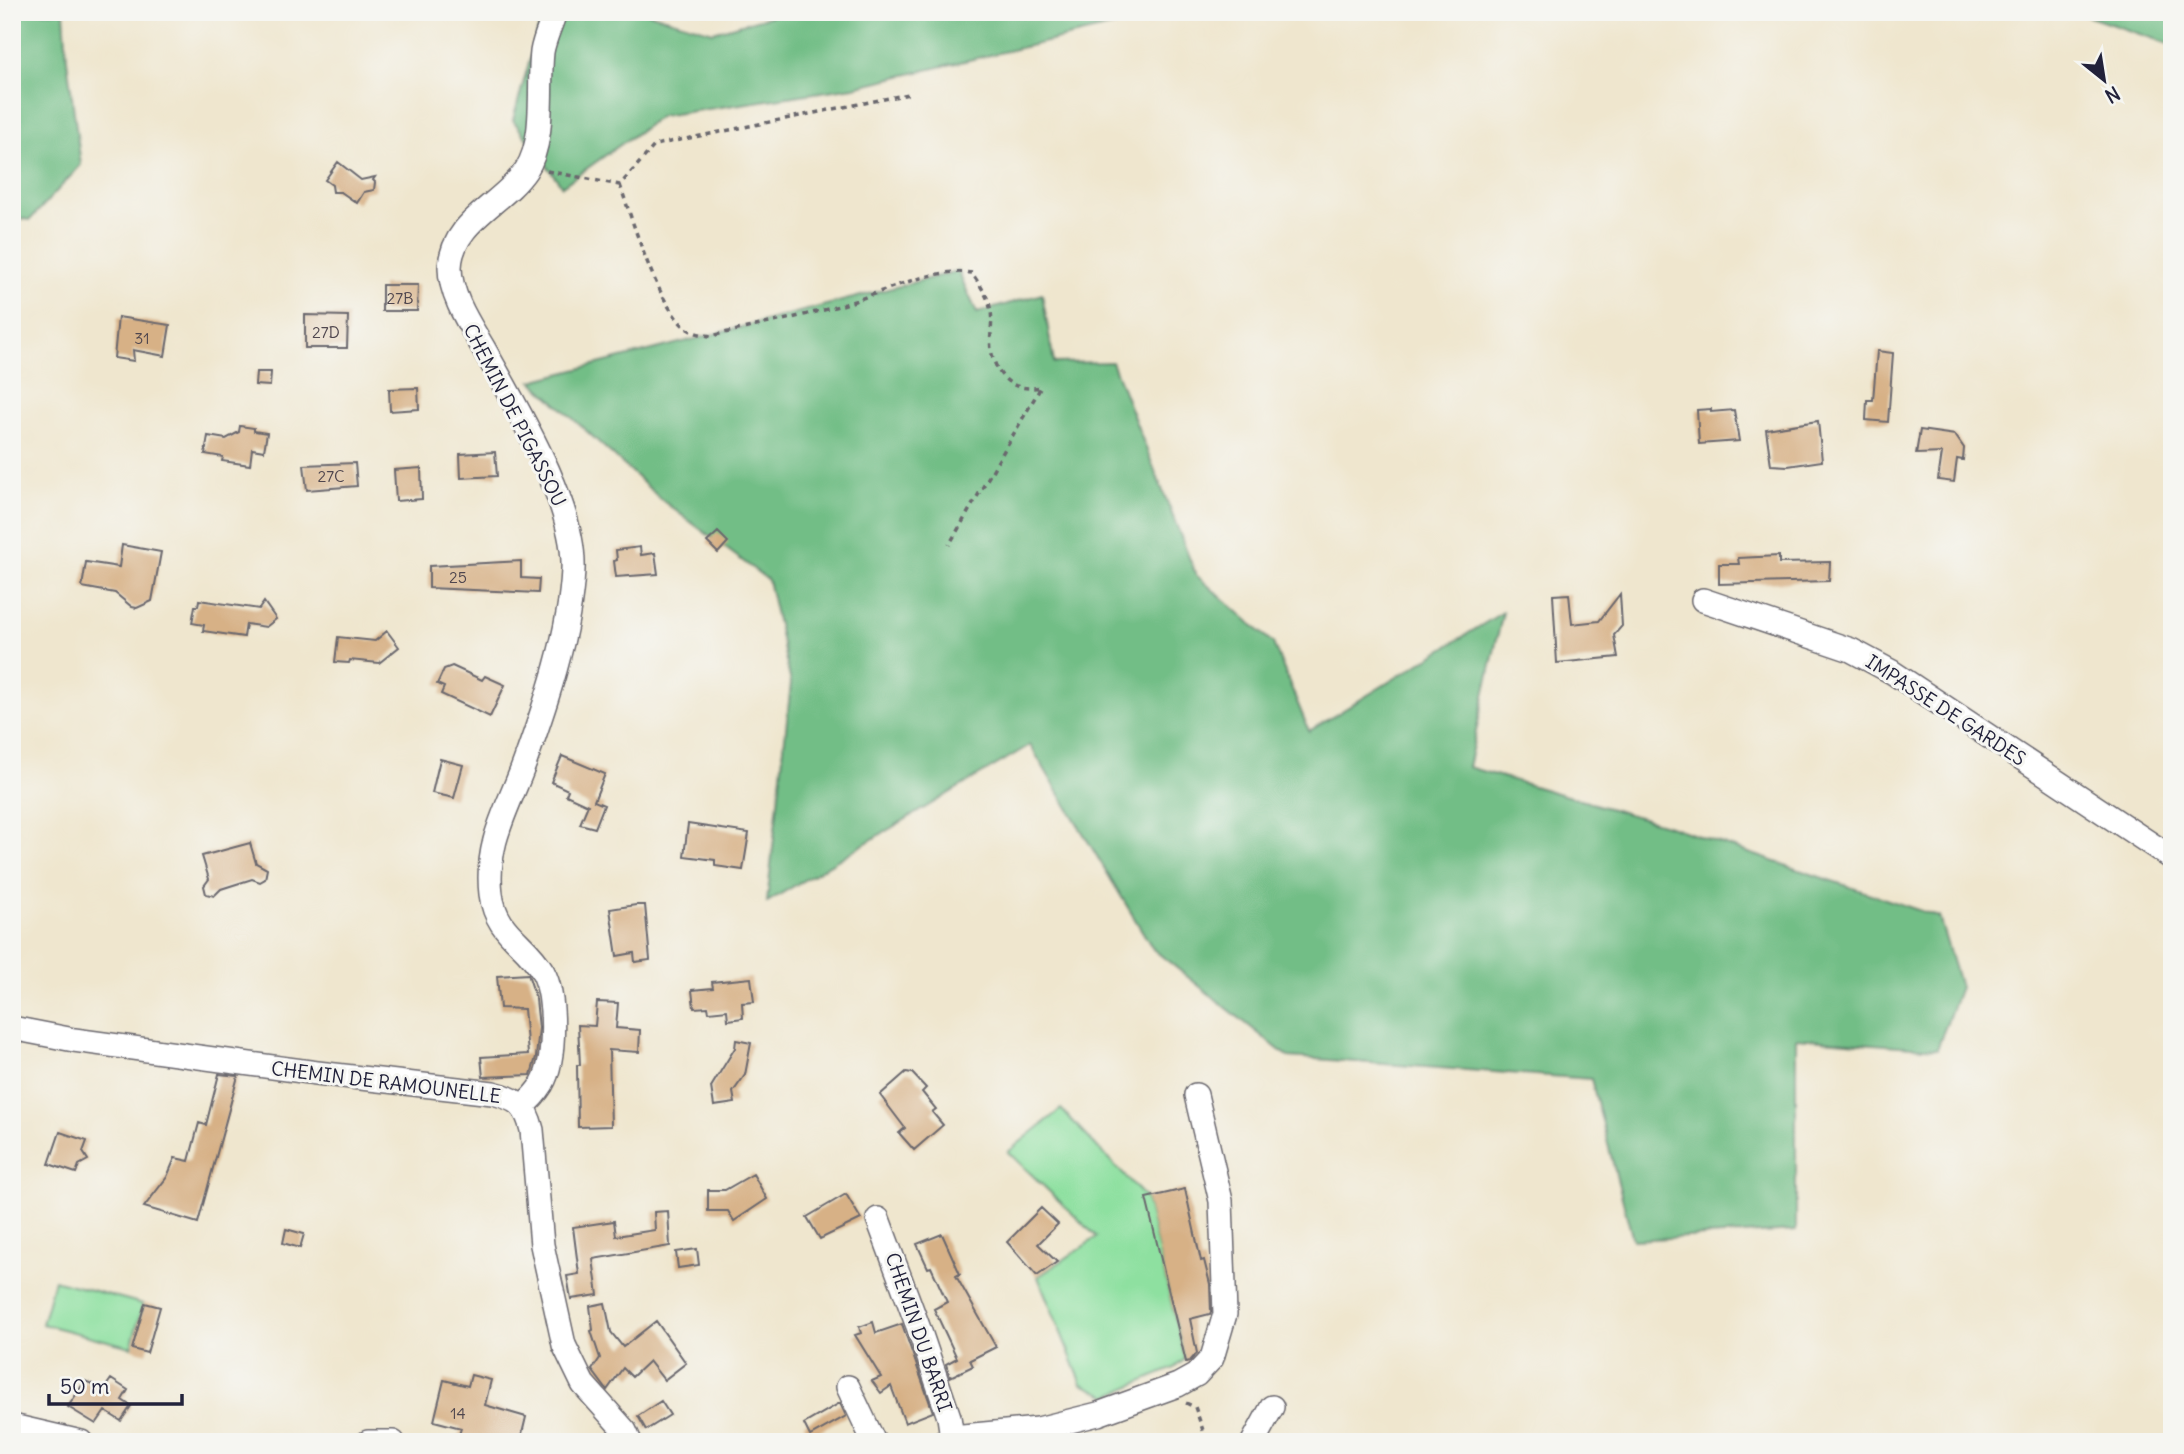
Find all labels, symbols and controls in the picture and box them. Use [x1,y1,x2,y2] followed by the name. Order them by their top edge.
[2068,46,2138,116] north arrow
[2101,81,2124,108] text: N
[386,288,414,308] house number: 27B
[459,320,571,510] street label: CHEMIN DE PIGASSOU
[312,322,340,342] house number: 27D
[134,328,150,348] house number: 31
[317,466,345,486] house number: 27C
[449,567,467,587] house number: 25
[1862,649,2030,771] street label: IMPASSE DE GARDES
[270,1056,502,1108] street label: CHEMIN DE RAMOUNELLE
[881,1249,957,1415] street label: CHEMIN DU BARRI
[49,1363,182,1407] scale bar
[60,1373,109,1400] text: 50 m
[450,1403,466,1423] house number: 14

